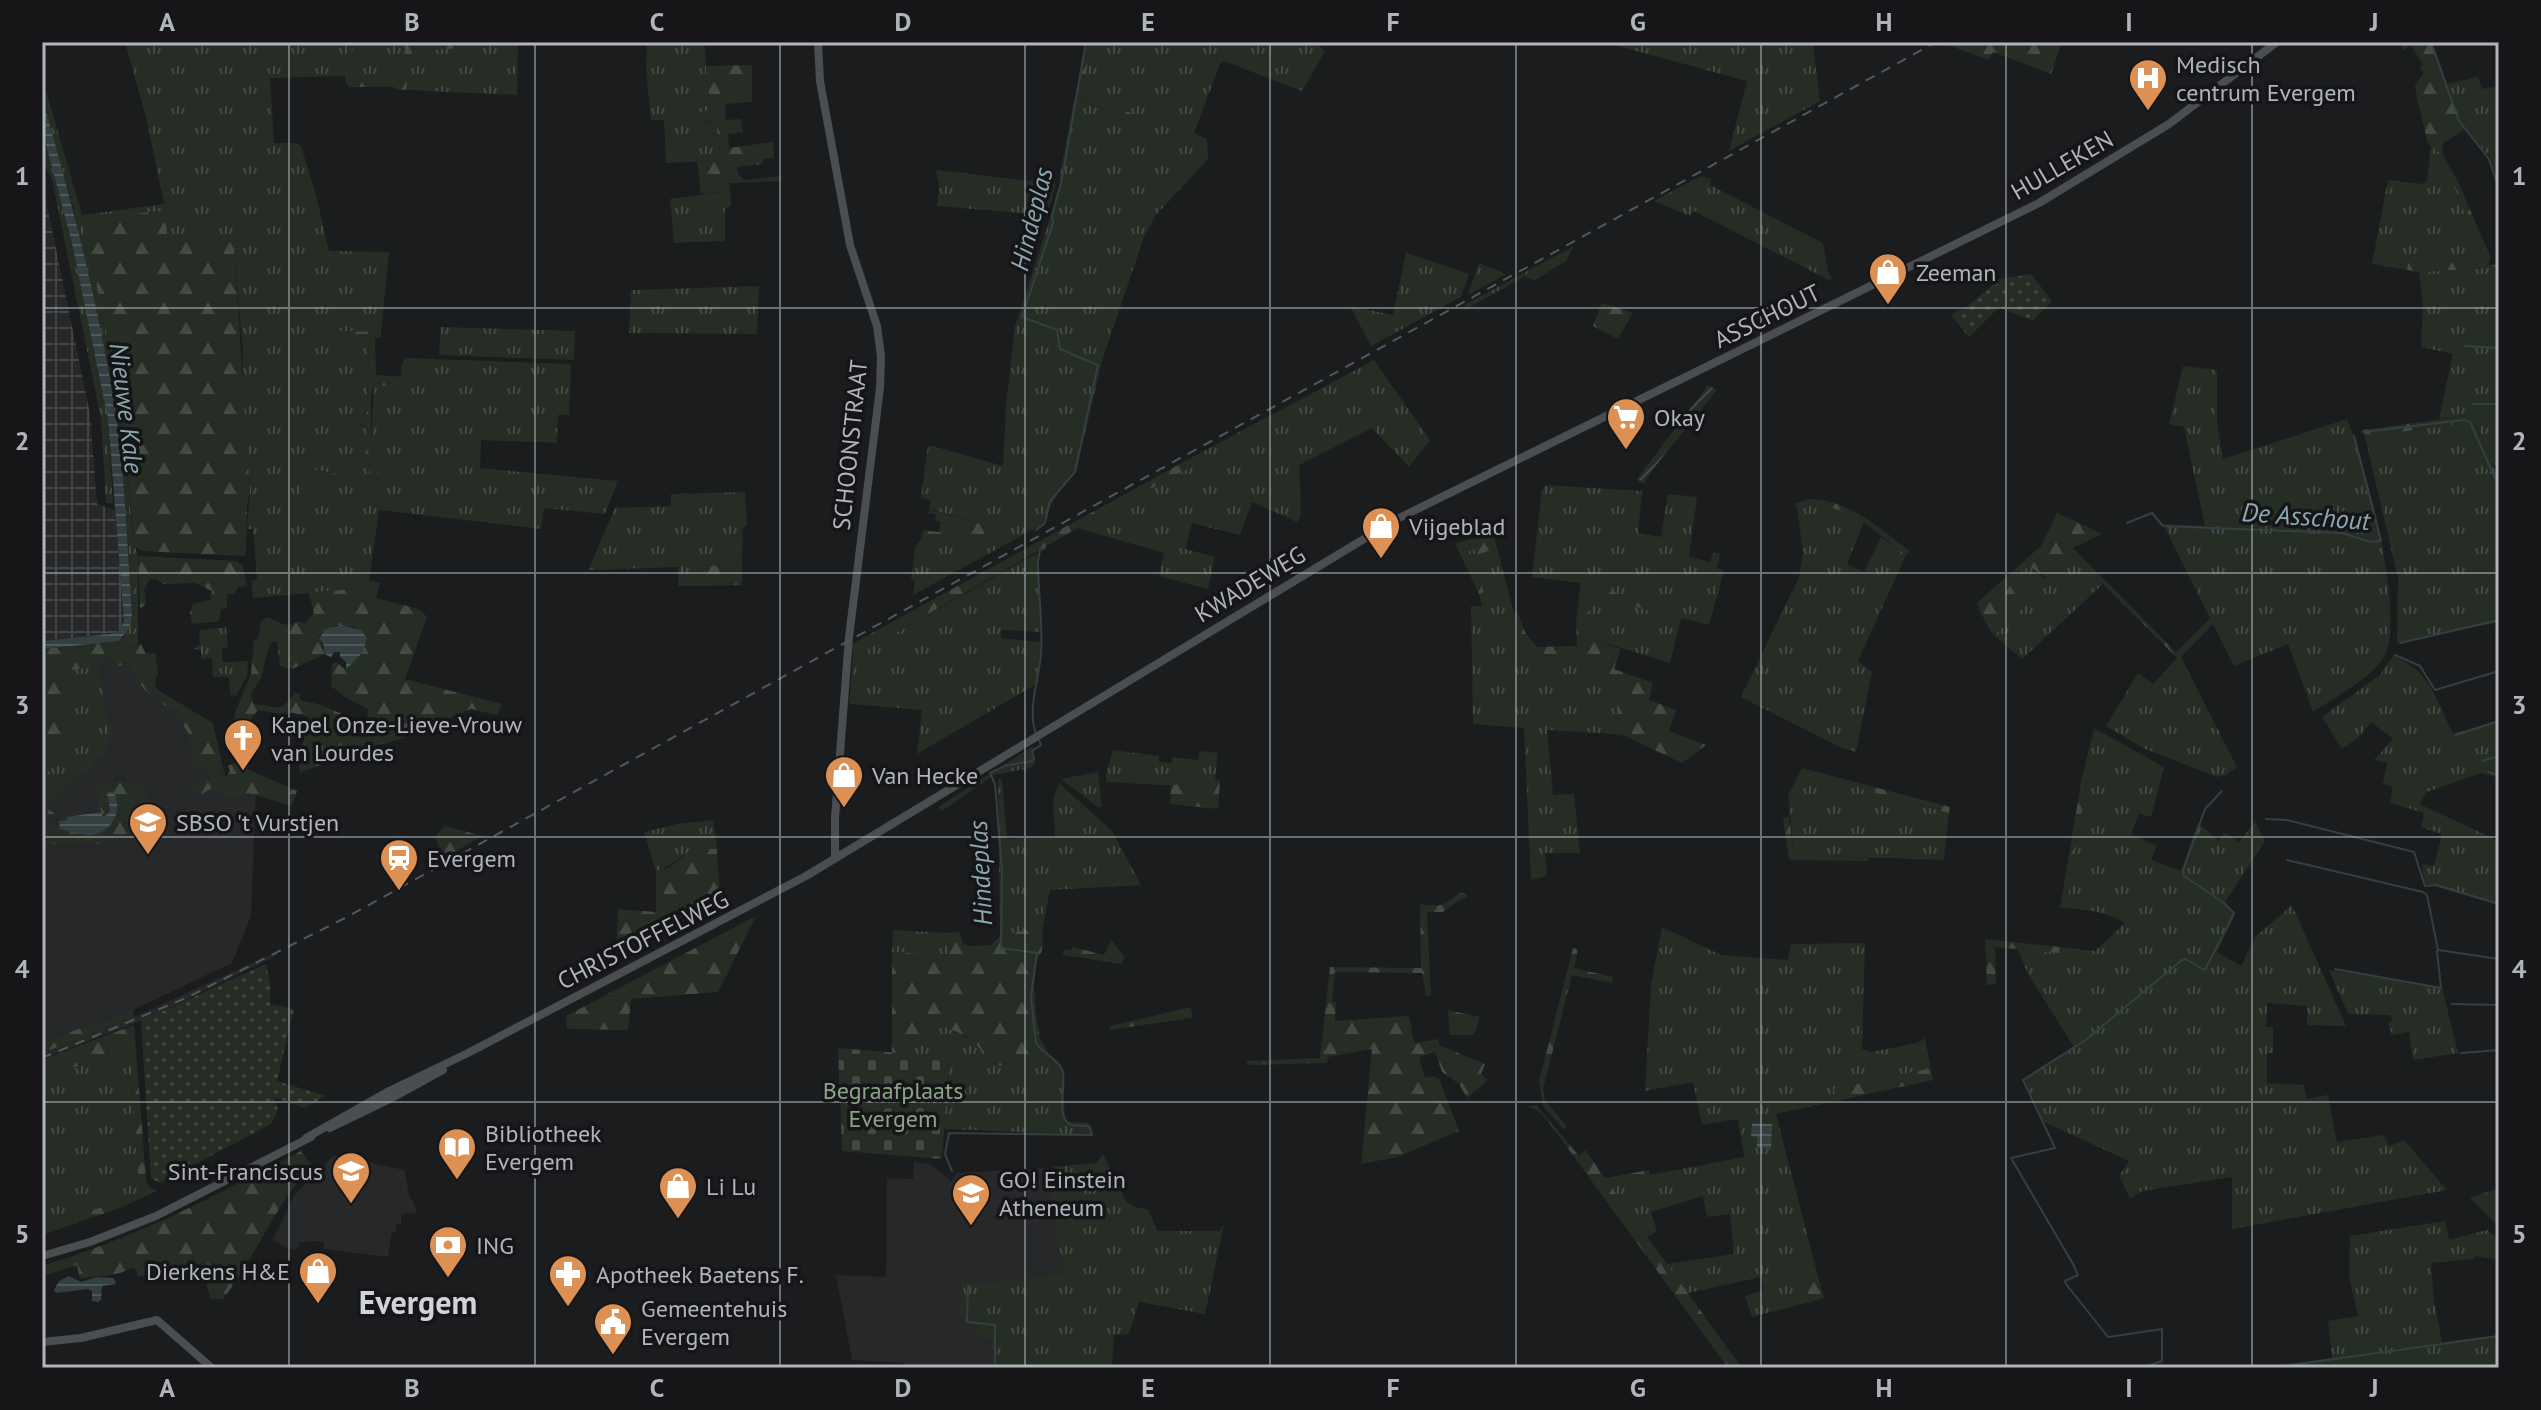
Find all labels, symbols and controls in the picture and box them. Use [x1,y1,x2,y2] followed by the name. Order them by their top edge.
[159,5,175,38] text: A
[404,5,420,38] text: B
[650,5,664,38] text: C
[895,5,911,38] text: D
[1141,5,1155,38] text: E
[1386,5,1400,38] text: F
[1630,5,1646,38] text: G
[1876,5,1892,38] text: H
[2125,5,2133,38] text: I
[2369,5,2378,38] text: J
[2176,49,2356,108] place label: Medisch centrum Evergem
[2127,57,2169,112] hospital icon: Medisch centrum Evergem
[2005,123,2119,207] street label: HULLEKEN
[15,159,29,192] text: 1
[2512,159,2526,192] text: 1
[1002,163,1060,274] water label: Hindeplas
[1867,251,1909,306] shop icon: Zeeman
[1916,257,1997,288] place label: Zeeman
[1709,277,1825,355] street label: ASSCHOUT
[103,341,151,475] water label: Nieuwe Kale
[826,358,874,532] street label: SCHOONSTRAAT
[1605,396,1647,451] supermarket icon: Okay
[1654,402,1705,433] place label: Okay
[15,424,29,457] text: 2
[2512,424,2526,457] text: 2
[2241,495,2373,537] water label: De Asschout
[1360,505,1402,560] shop icon: Vijgeblad
[1408,511,1505,542] place label: Vijgeblad
[1189,539,1311,629] street label: KWADEWEG
[15,688,29,721] text: 3
[2512,688,2526,721] text: 3
[271,709,523,768] place label: Kapel Onze-Lieve-Vrouw van Lourdes
[222,717,264,772] church icon: Kapel Onze-Lieve-Vrouw van Lourdes
[823,754,865,809] shop icon: Van Hecke
[871,760,978,791] place label: Van Hecke
[127,801,169,856] school or university icon: SBSO 't Vurstjen
[176,807,339,838] place label: SBSO 't Vurstjen
[961,819,999,927] water label: Hindeplas
[378,837,420,892] station icon: Evergem
[427,843,516,874] place label: Evergem
[552,883,734,997] street label: CHRISTOFFELWEG
[15,952,30,985] text: 4
[2512,952,2527,985] text: 4
[823,1075,963,1134] park label: Begraafplaats Evergem
[485,1118,602,1177] place label: Bibliotheek Evergem
[436,1126,478,1181] library icon: Bibliotheek Evergem
[330,1150,372,1205] school or university icon: Sint-Franciscus
[168,1156,323,1187] place label: Sint-Franciscus
[999,1164,1126,1223] place label: GO! Einstein Atheneum
[657,1165,699,1220] shop icon: Li Lu
[706,1171,756,1202] place label: Li Lu
[950,1172,992,1227] school or university icon: GO! Einstein Atheneum
[15,1217,29,1250] text: 5
[2512,1217,2526,1250] text: 5
[427,1224,469,1279] bank icon: ING
[476,1230,514,1261] place label: ING
[297,1250,339,1305] shop icon: Dierkens H&E
[547,1253,589,1308] pharmacy icon: Apotheek Baetens F.
[146,1256,290,1287] place label: Dierkens H&E
[596,1259,804,1290] place label: Apotheek Baetens F.
[359,1281,477,1323] district label: Evergem
[641,1293,787,1352] place label: Gemeentehuis Evergem
[592,1301,634,1356] public building icon: Gemeentehuis Evergem
[159,1371,175,1404] text: A
[404,1371,420,1404] text: B
[650,1371,664,1404] text: C
[895,1371,911,1404] text: D
[1141,1371,1155,1404] text: E
[1386,1371,1400,1404] text: F
[1630,1371,1646,1404] text: G
[1876,1371,1892,1404] text: H
[2125,1371,2133,1404] text: I
[2369,1371,2378,1404] text: J

